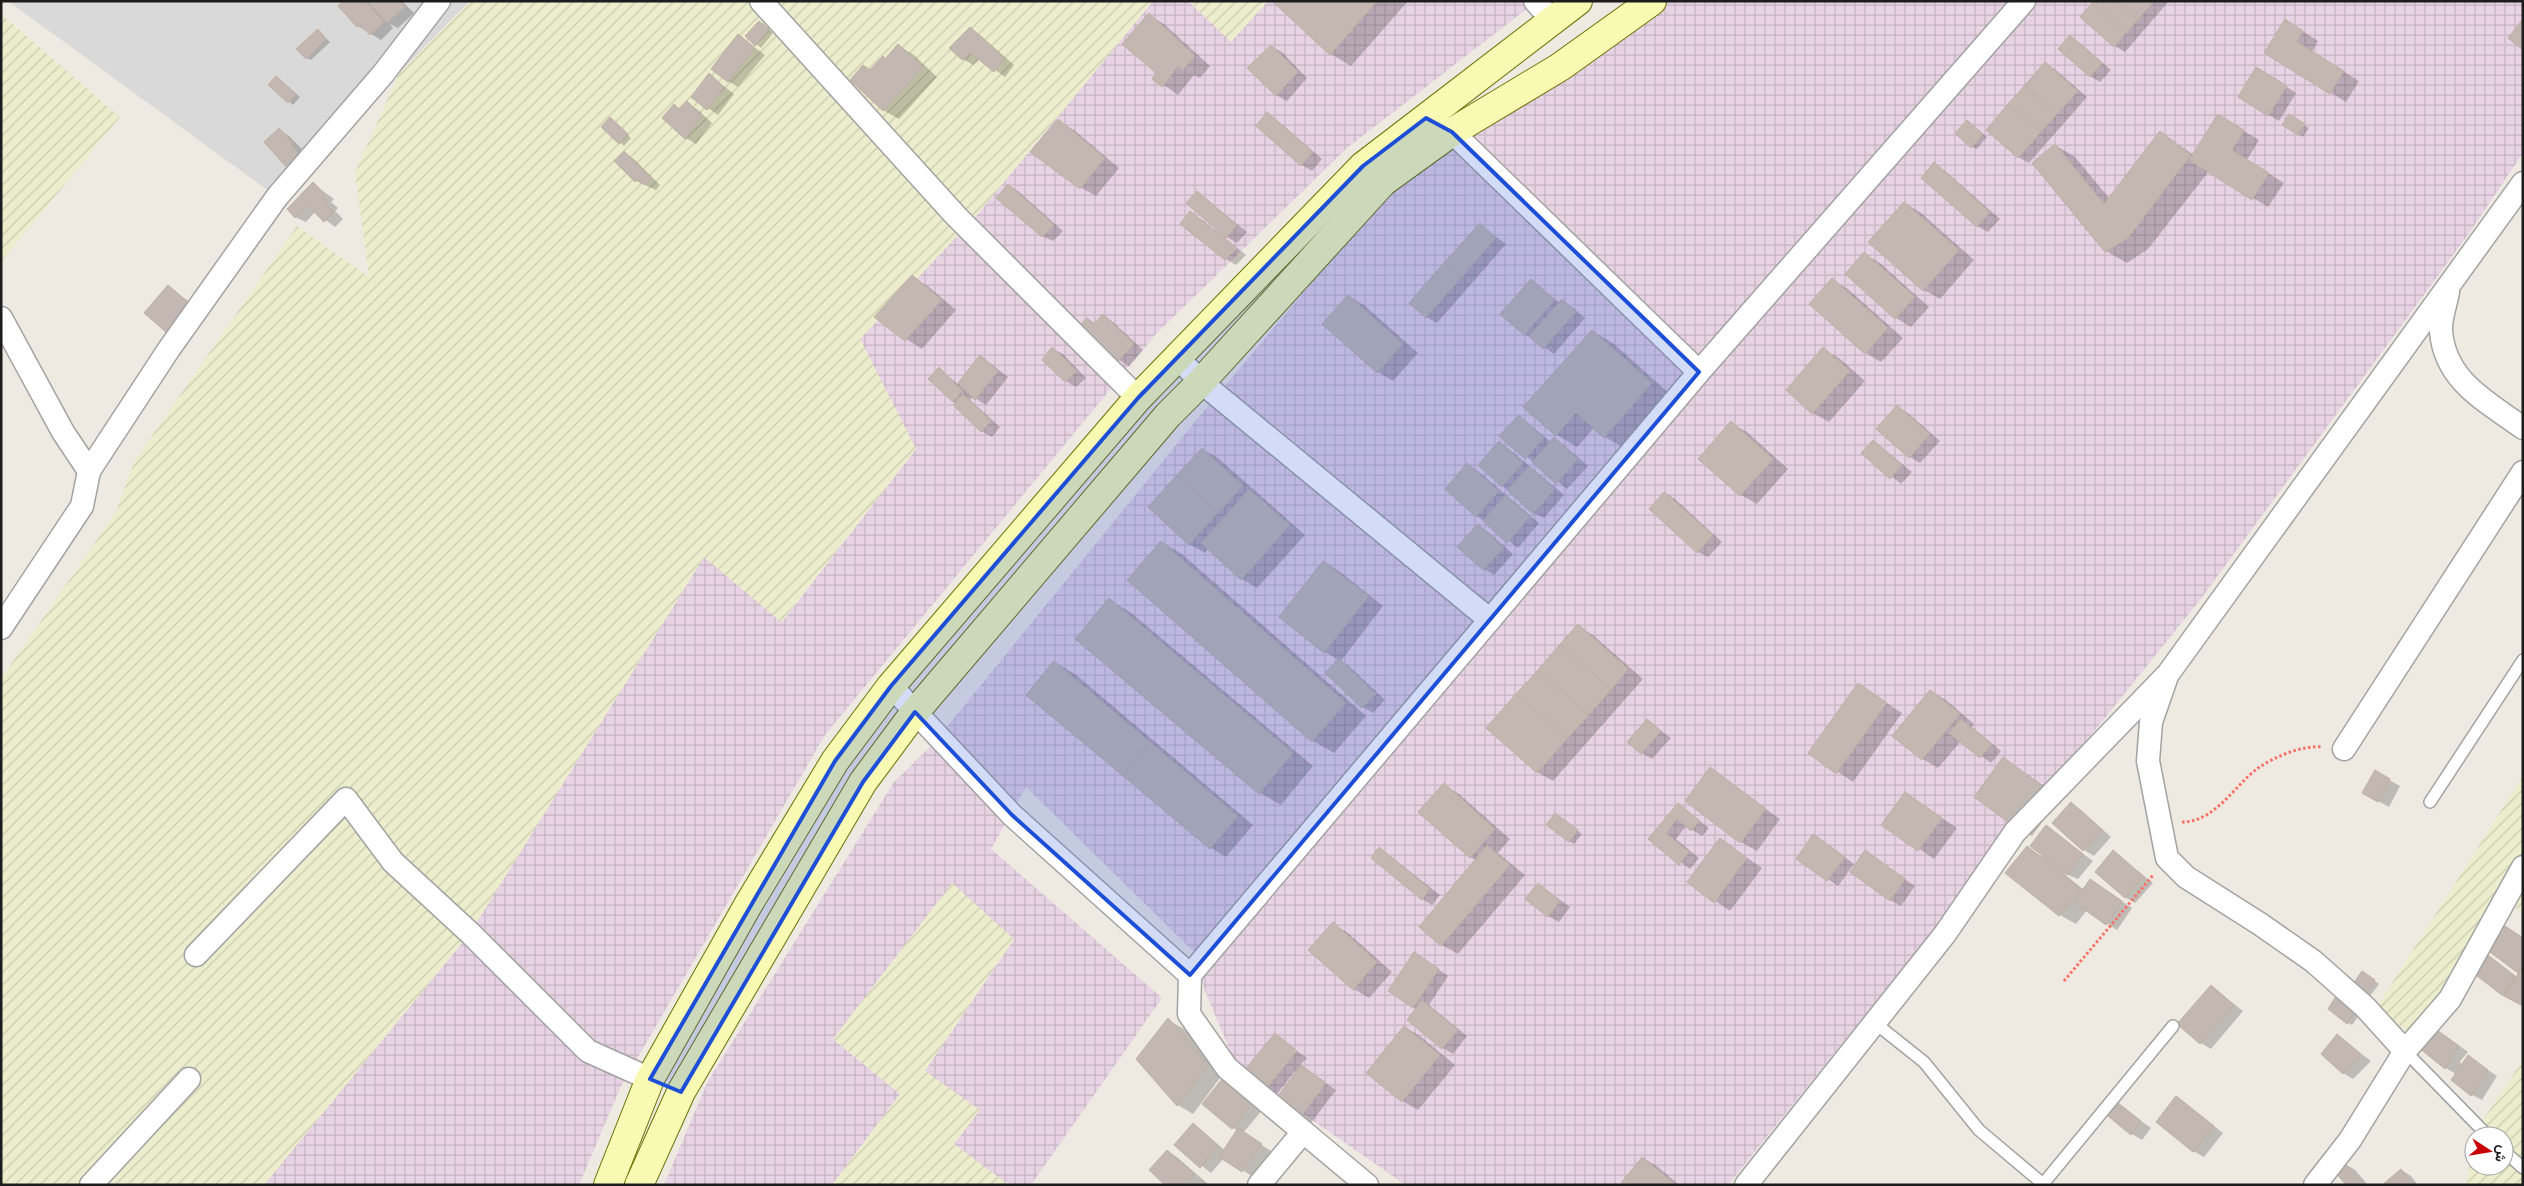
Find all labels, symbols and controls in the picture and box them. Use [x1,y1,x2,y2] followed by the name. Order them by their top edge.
[2464,1126,2514,1176] north arrow
[2489,1143,2512,1164] text: ش

